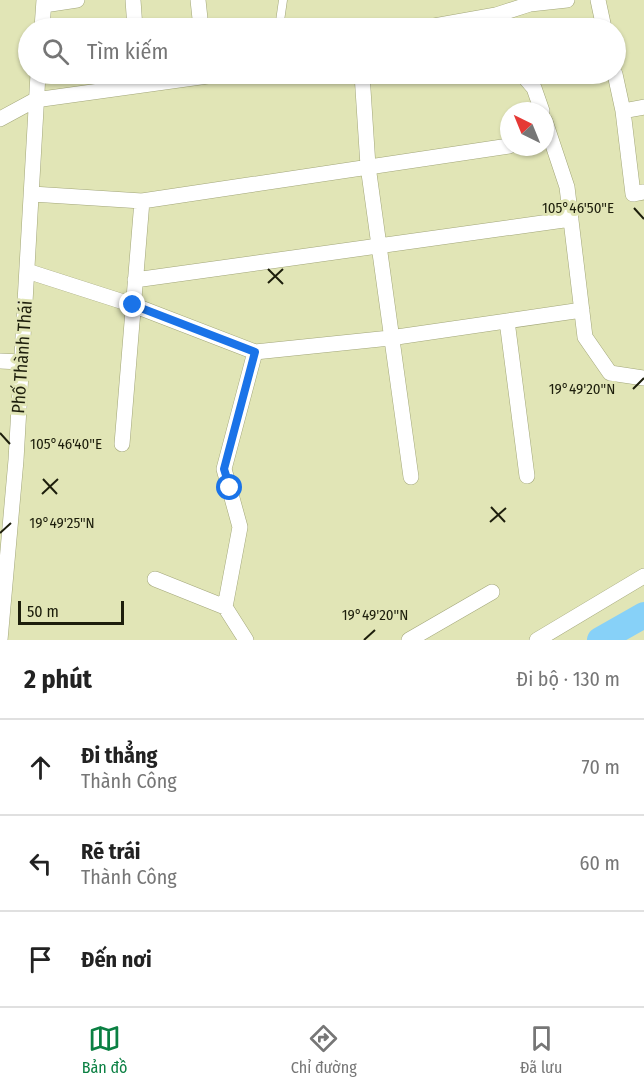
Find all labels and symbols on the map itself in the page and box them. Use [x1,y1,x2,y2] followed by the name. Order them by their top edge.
[500,102,554,156] north arrow
[542,199,614,217] text: 105°46'50"E
[119,291,145,317] route end
[7,300,37,414] street label: Phố Thành Thái
[549,380,615,398] text: 19°49'20"N
[30,435,102,453] text: 105°46'40"E
[216,474,242,500] route start
[29,514,95,532] text: 19°49'25"N
[18,598,124,626] scale bar
[342,606,408,624] text: 19°49'20"N

